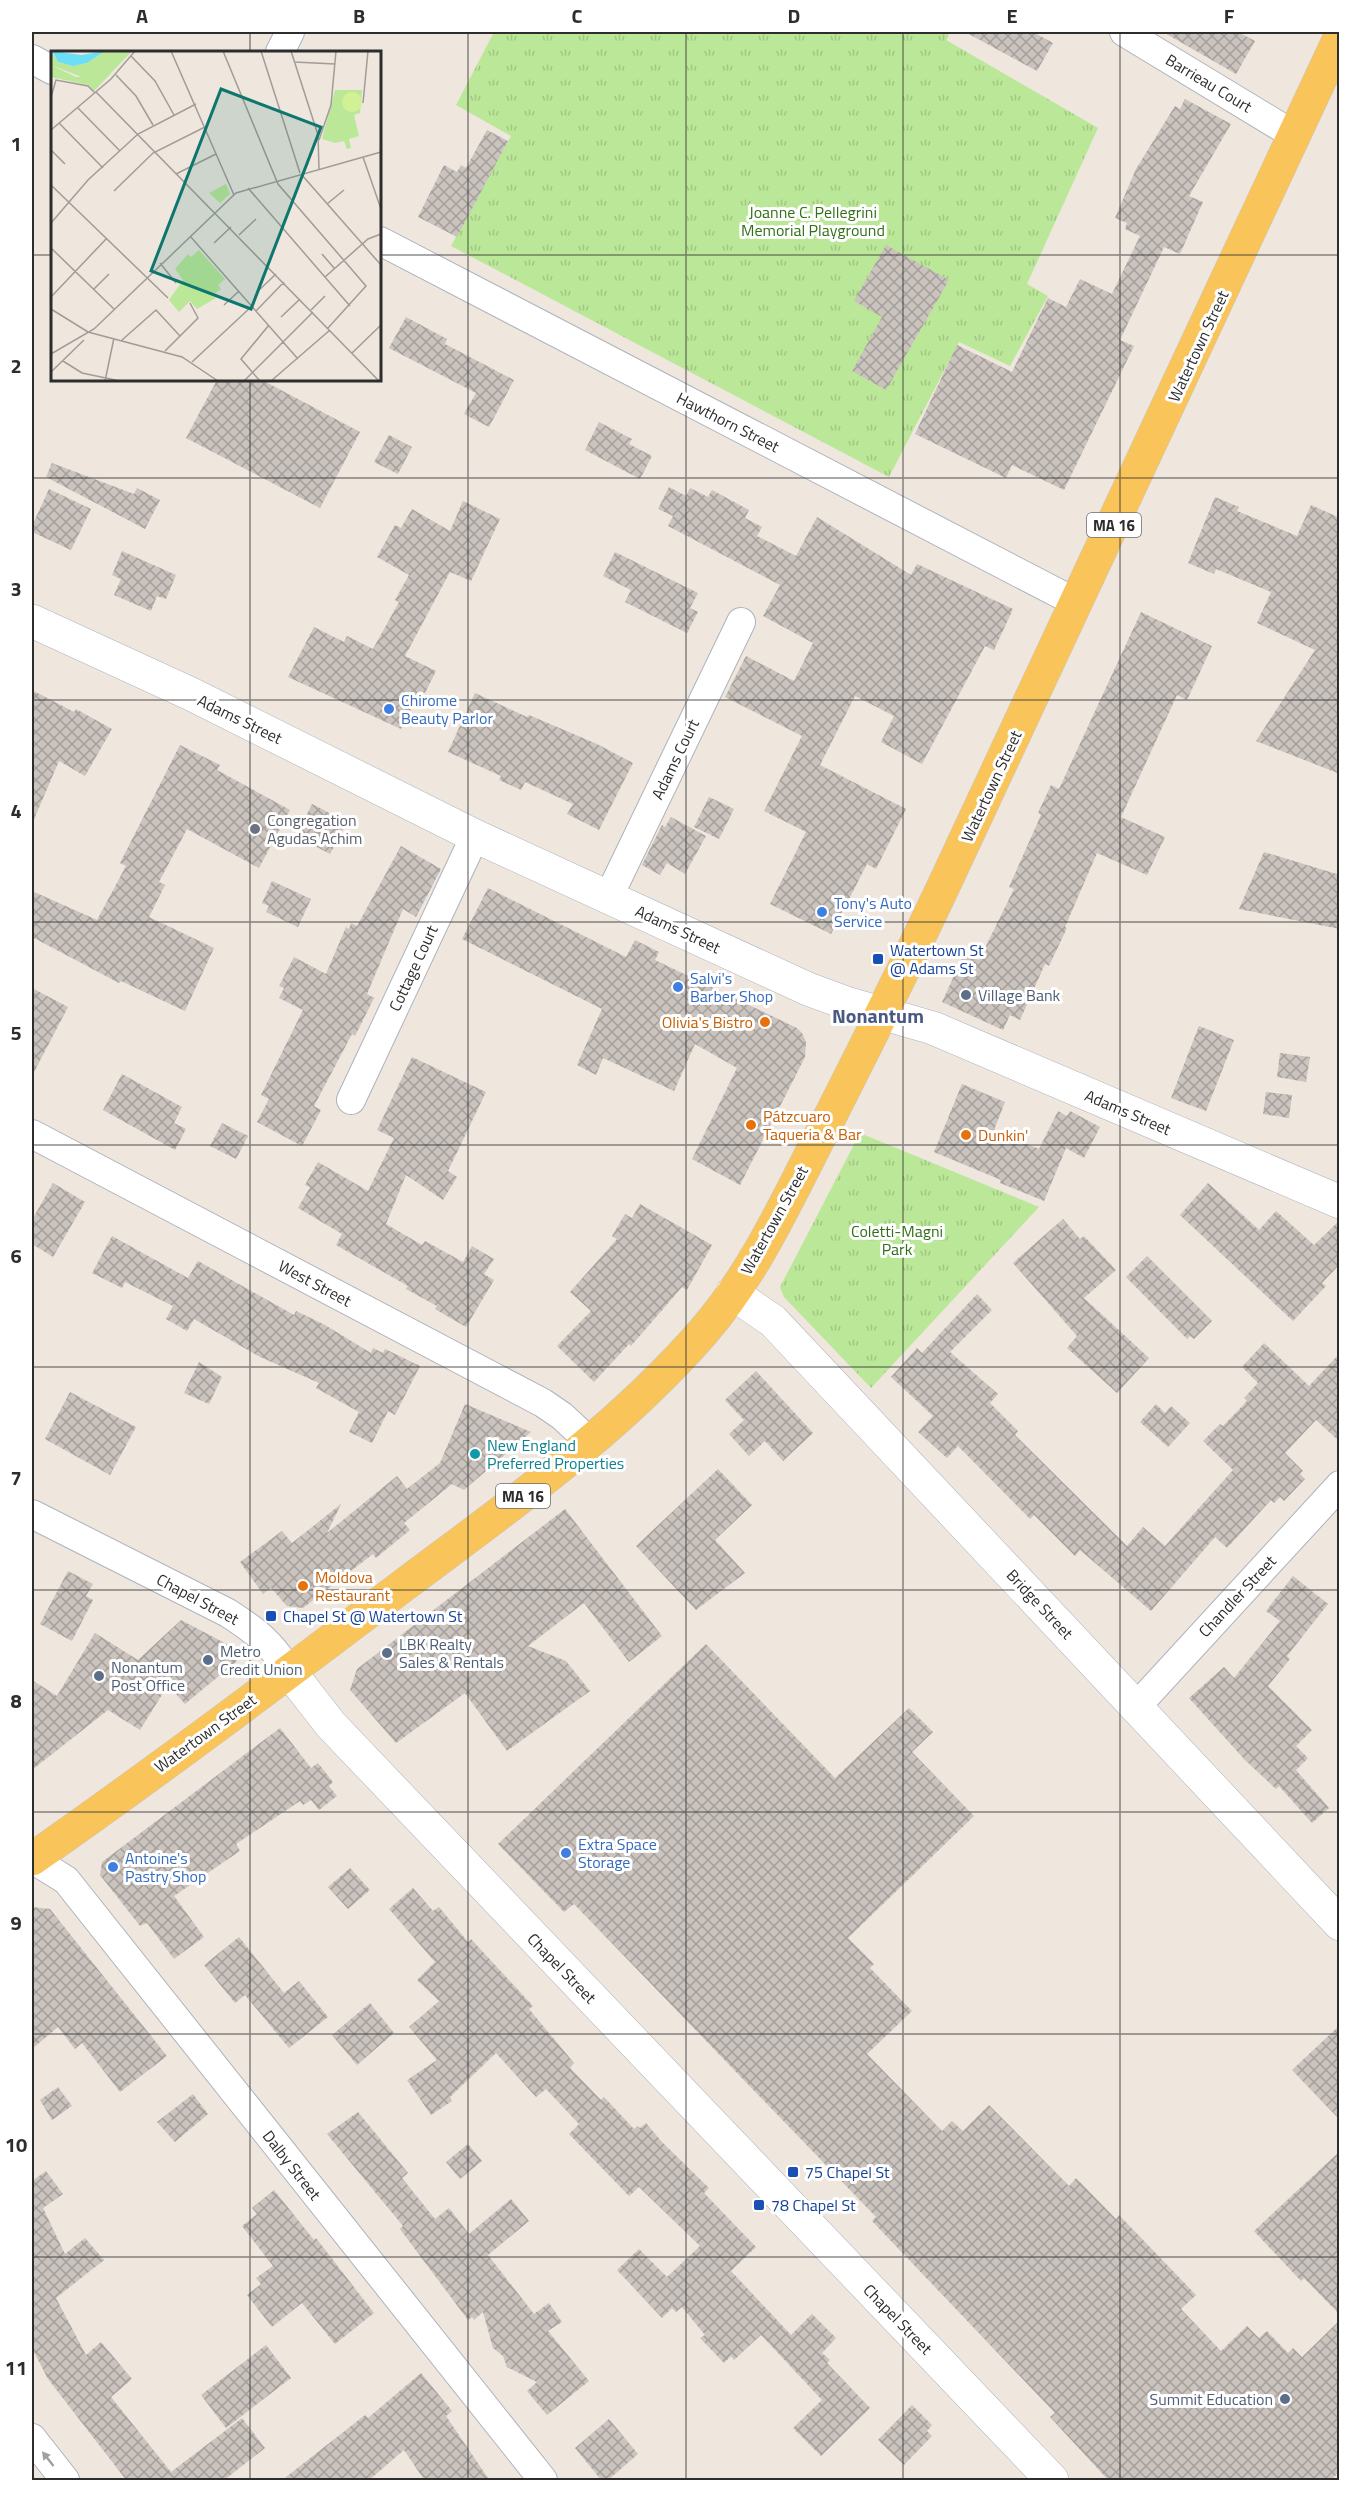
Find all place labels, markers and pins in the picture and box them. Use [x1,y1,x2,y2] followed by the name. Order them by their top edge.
[401,688,493,730] place label: Chirome Beauty Parlor
[382,702,396,716] marker: Chirome Beauty Parlor
[267,808,362,850] place label: Congregation Agudas Achim
[248,822,262,836] marker: Congregation Agudas Achim
[834,891,912,933] place label: Tony's Auto Service
[815,905,829,919] marker: Tony's Auto Service
[890,938,984,980] place label: Watertown St @ Adams St
[871,952,885,966] marker: Watertown St @ Adams St
[690,966,773,1008] place label: Salvi's Barber Shop
[671,980,685,994] marker: Salvi's Barber Shop
[978,983,1061,1007] place label: Village Bank
[959,988,973,1002] marker: Village Bank
[662,1010,753,1034] place label: Olivia's Bistro
[758,1015,772,1029] marker: Olivia's Bistro
[763,1104,862,1146] place label: Pátzcuaro Taqueria & Bar
[744,1118,758,1132] marker: Pátzcuaro Taqueria & Bar
[978,1123,1028,1147] place label: Dunkin'
[959,1128,973,1142] marker: Dunkin'
[487,1433,624,1475] place label: New England Preferred Properties
[468,1447,482,1461] marker: New England Preferred Properties
[315,1565,390,1607] place label: Moldova Restaurant
[296,1579,310,1593] marker: Moldova Restaurant
[283,1604,463,1628] place label: Chapel St @ Watertown St
[264,1609,278,1623] marker: Chapel St @ Watertown St
[399,1632,504,1674] place label: LBK Realty Sales & Rentals
[220,1639,303,1681] place label: Metro Credit Union
[380,1646,394,1660] marker: LBK Realty Sales & Rentals
[201,1653,215,1667] marker: Metro Credit Union
[111,1655,185,1697] place label: Nonantum Post Office
[92,1669,106,1683] marker: Nonantum Post Office
[578,1832,657,1874] place label: Extra Space Storage
[125,1846,206,1888] place label: Antoine's Pastry Shop
[559,1846,573,1860] marker: Extra Space Storage
[106,1860,120,1874] marker: Antoine's Pastry Shop
[805,2160,890,2184] place label: 75 Chapel St
[786,2165,800,2179] marker: 75 Chapel St
[771,2193,856,2217] place label: 78 Chapel St
[752,2198,766,2212] marker: 78 Chapel St
[1150,2387,1273,2411] place label: Summit Education
[1278,2392,1292,2406] marker: Summit Education

